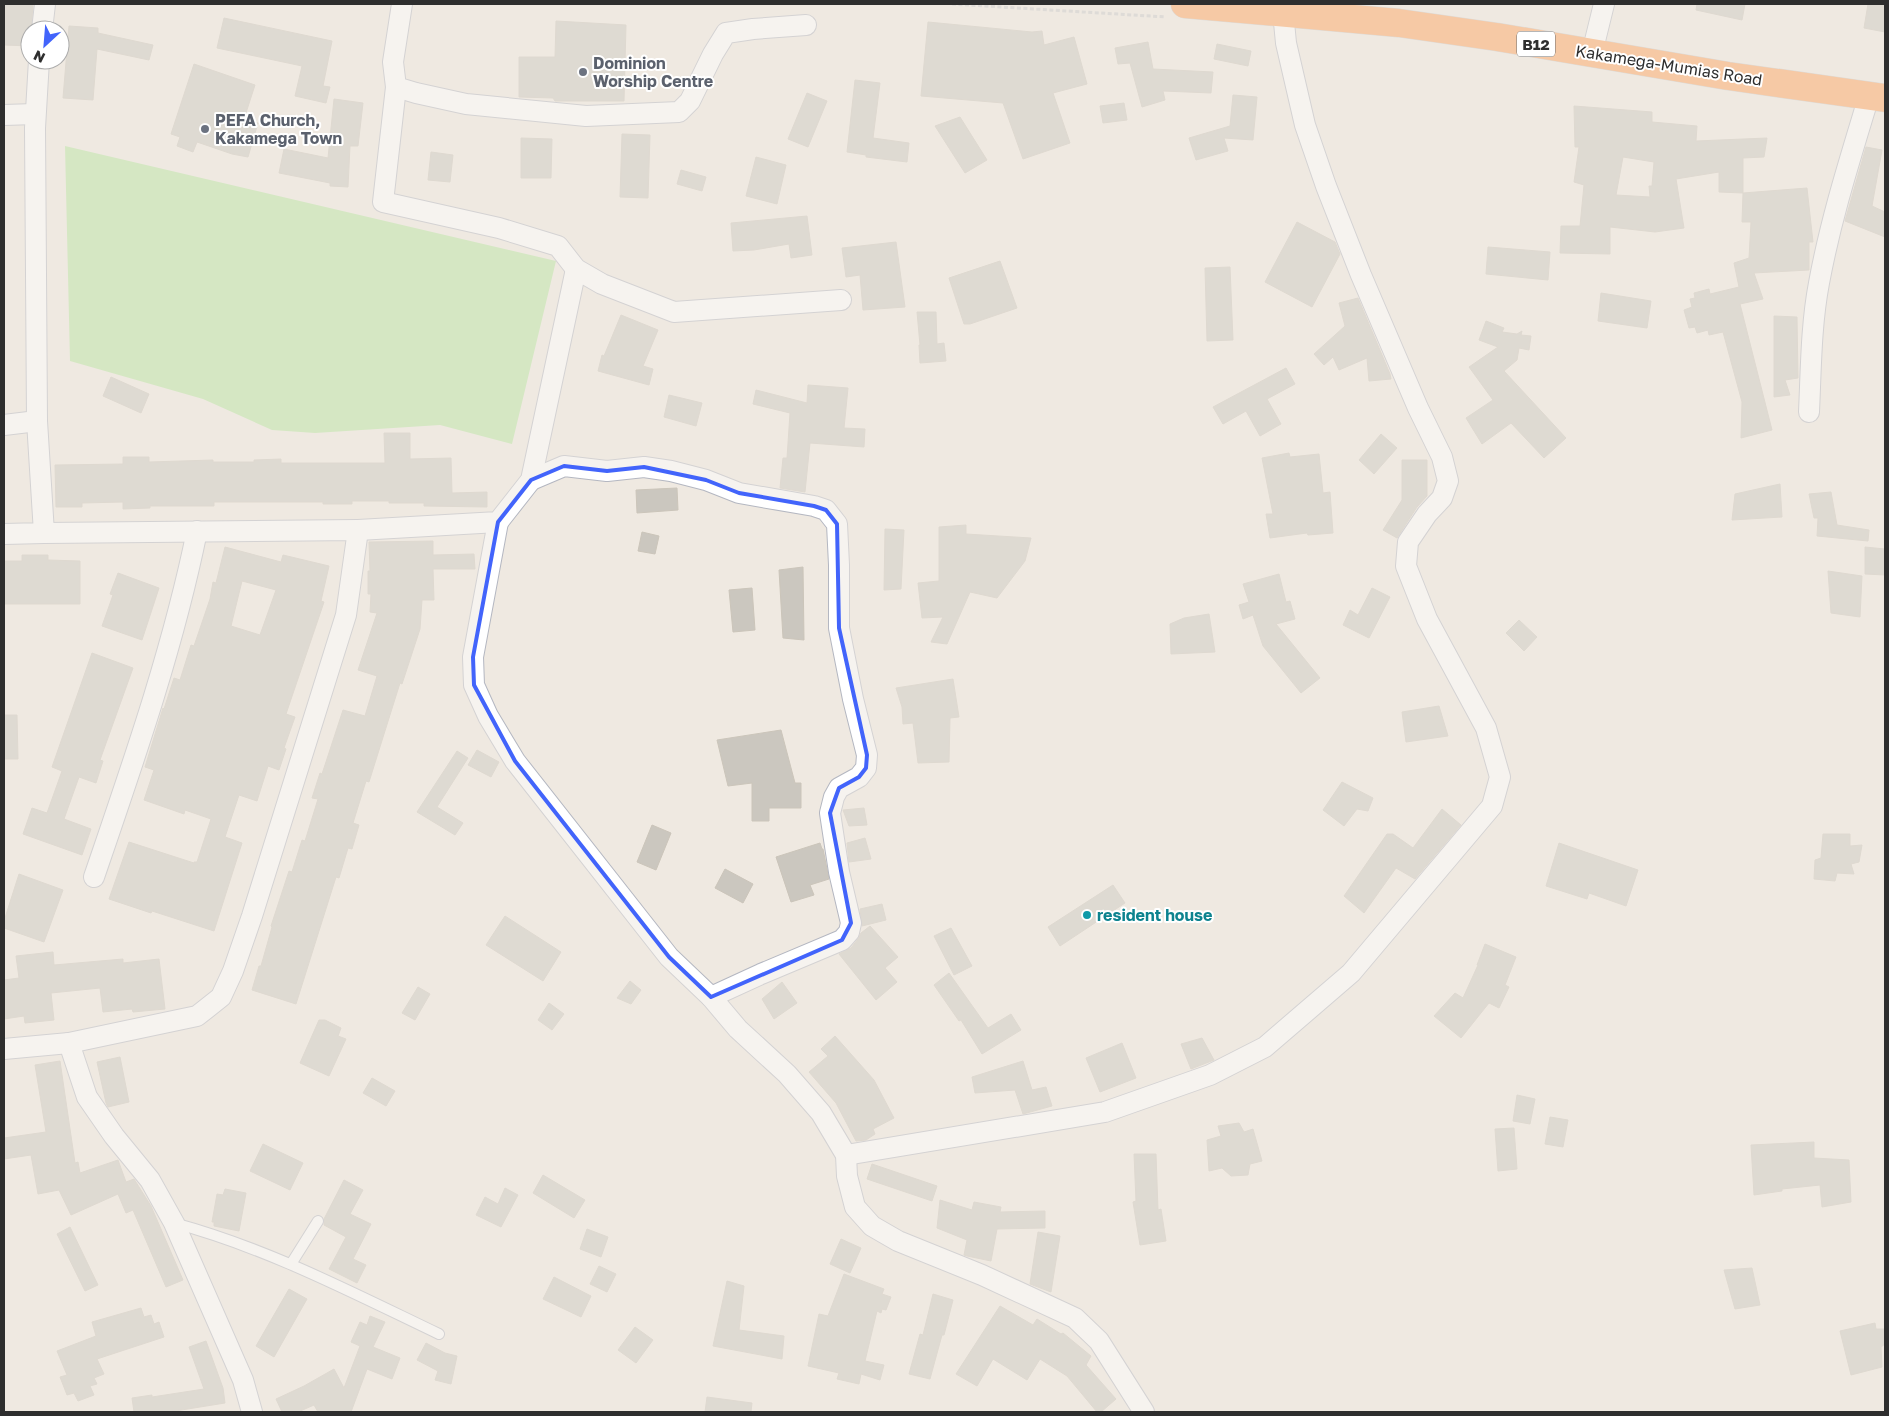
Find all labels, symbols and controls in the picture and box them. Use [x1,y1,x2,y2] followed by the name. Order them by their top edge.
[20,20,70,70] north arrow
[1517,32,1555,56] road number: B12
[1574,40,1764,90] street label: Kakamega-Mumias Road
[31,47,48,67] text: N
[593,53,713,91] place label: Dominion Worship Centre
[577,66,589,78] marker: Dominion Worship Centre
[215,110,342,148] place label: PEFA Church, Kakamega Town
[199,123,211,135] marker: PEFA Church, Kakamega Town
[1097,905,1212,925] place label: resident house
[1081,909,1093,921] marker: resident house

